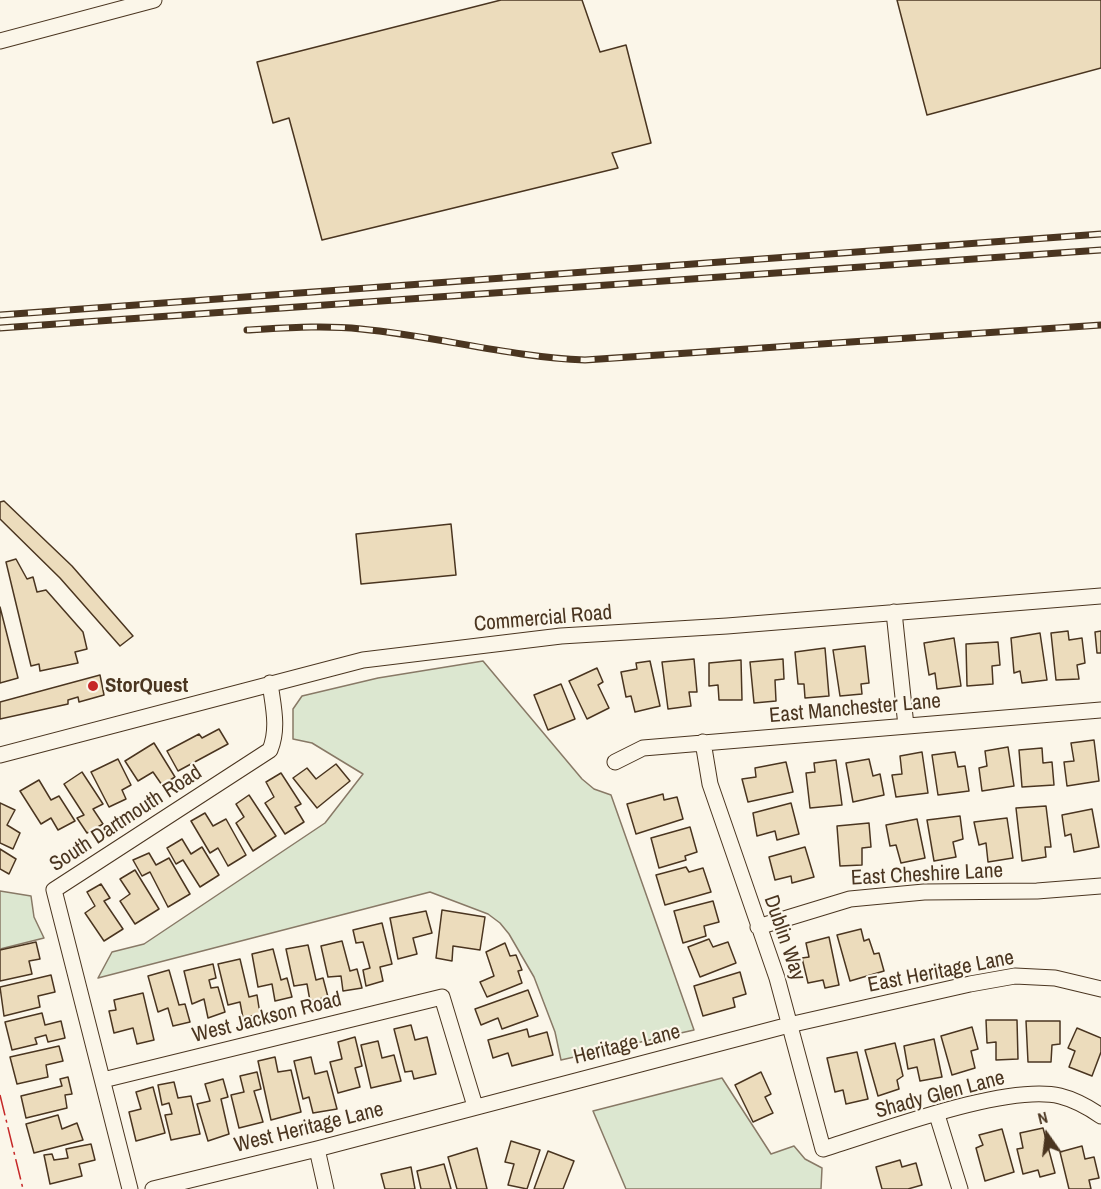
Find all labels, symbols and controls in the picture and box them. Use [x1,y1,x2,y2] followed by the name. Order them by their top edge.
[473,600,613,638] street label: Commercial Road
[105,673,188,699] place label: StorQuest
[86,679,100,693] marker: StorQuest
[768,689,942,729] street label: East Manchester Lane
[45,760,207,878] street label: South Dartmouth Road
[850,858,1004,892] street label: East Cheshire Lane
[758,892,810,984] street label: Dublin Way
[866,945,1016,999] street label: East Heritage Lane
[190,987,344,1049] street label: West Jackson Road
[571,1020,683,1070] street label: Heritage Lane
[872,1066,1008,1124] street label: Shady Glen Lane
[232,1097,386,1159] street label: West Heritage Lane
[1017,1105,1077,1165] north arrow
[1035,1106,1050,1129] text: N

